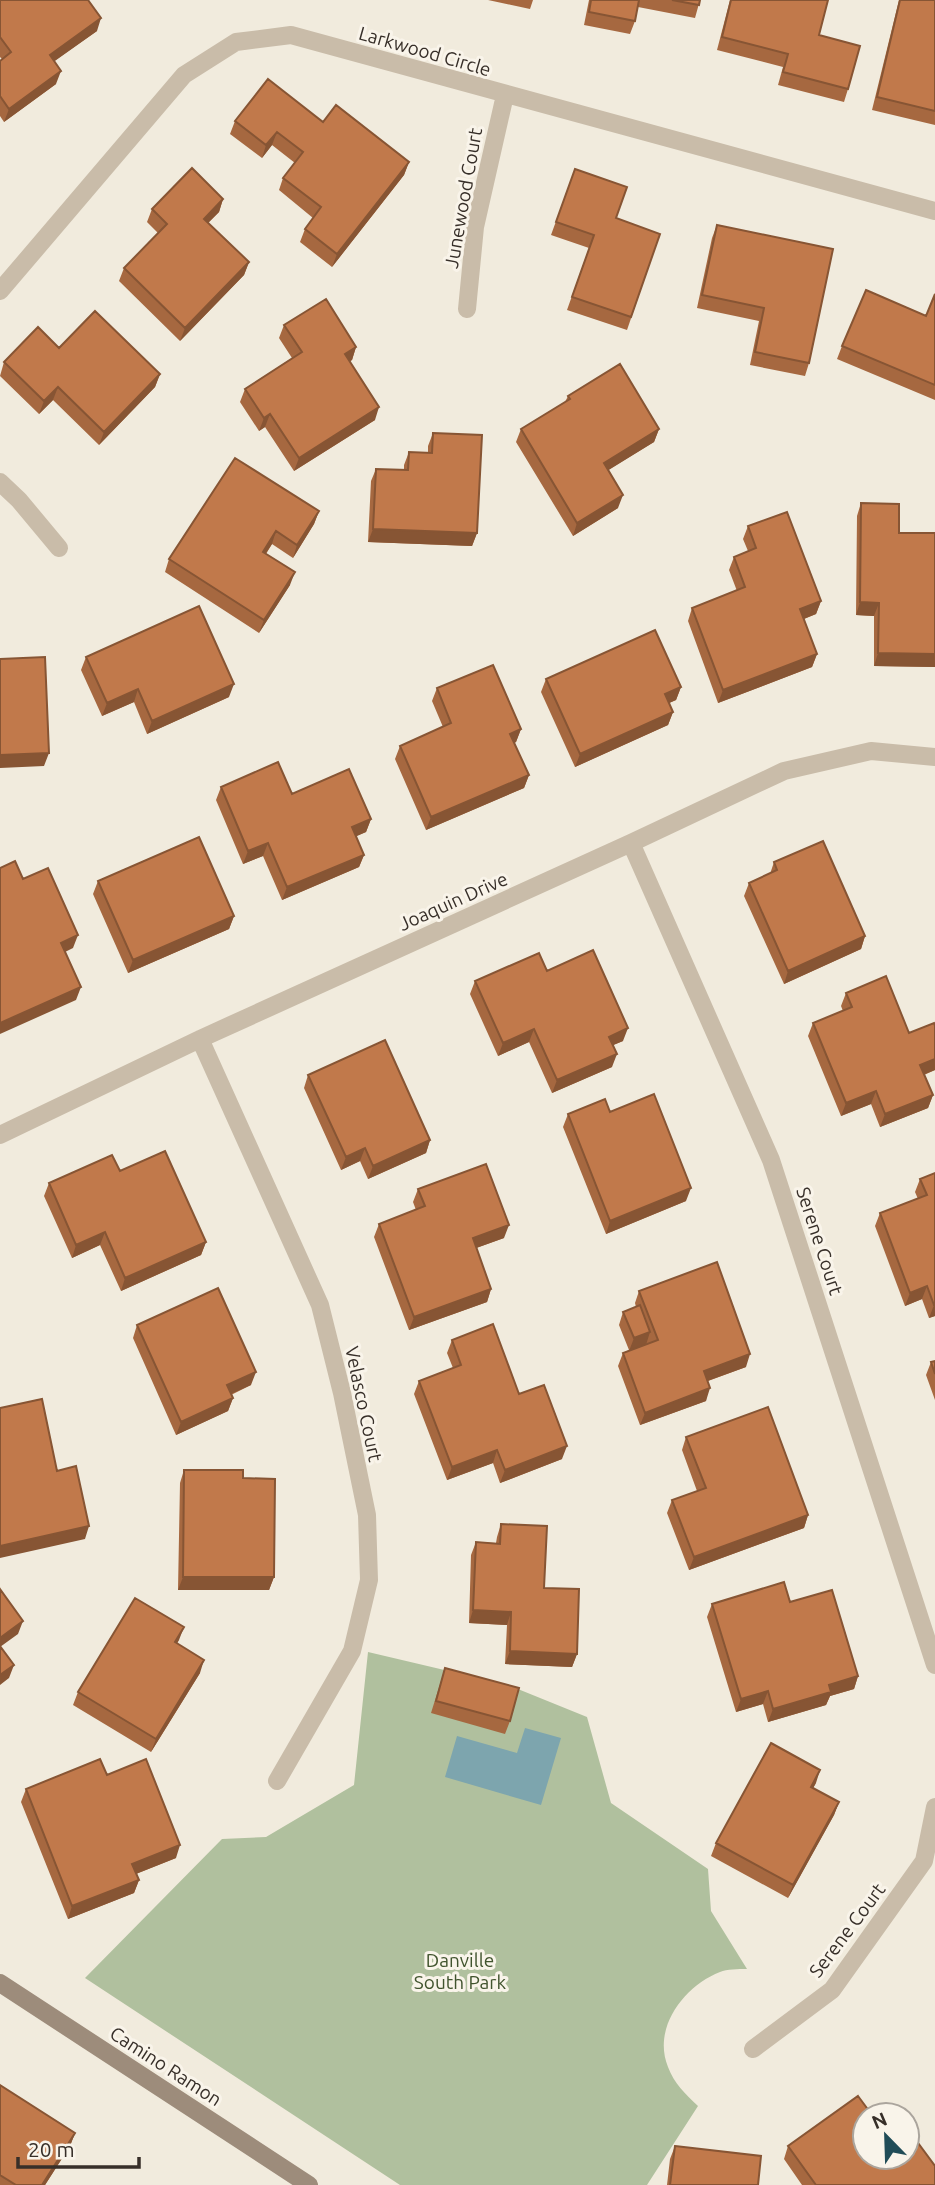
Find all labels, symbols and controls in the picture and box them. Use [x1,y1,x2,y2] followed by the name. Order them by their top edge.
[356,22,494,80] street label: Larkwood Circle
[440,126,486,270] street label: Junewood Court
[395,867,511,935] street label: Joaquin Drive
[792,1184,848,1298] street label: Serene Court
[341,1344,387,1464] street label: Velasco Court
[804,1878,890,1981] street label: Serene Court
[414,1949,507,1993] park label: Danville South Park
[106,2022,226,2110] street label: Camino Ramon
[851,2101,921,2171] north arrow
[869,2107,890,2133] text: N
[18,2126,138,2170] scale bar
[28,2137,75,2161] text: 20 m

